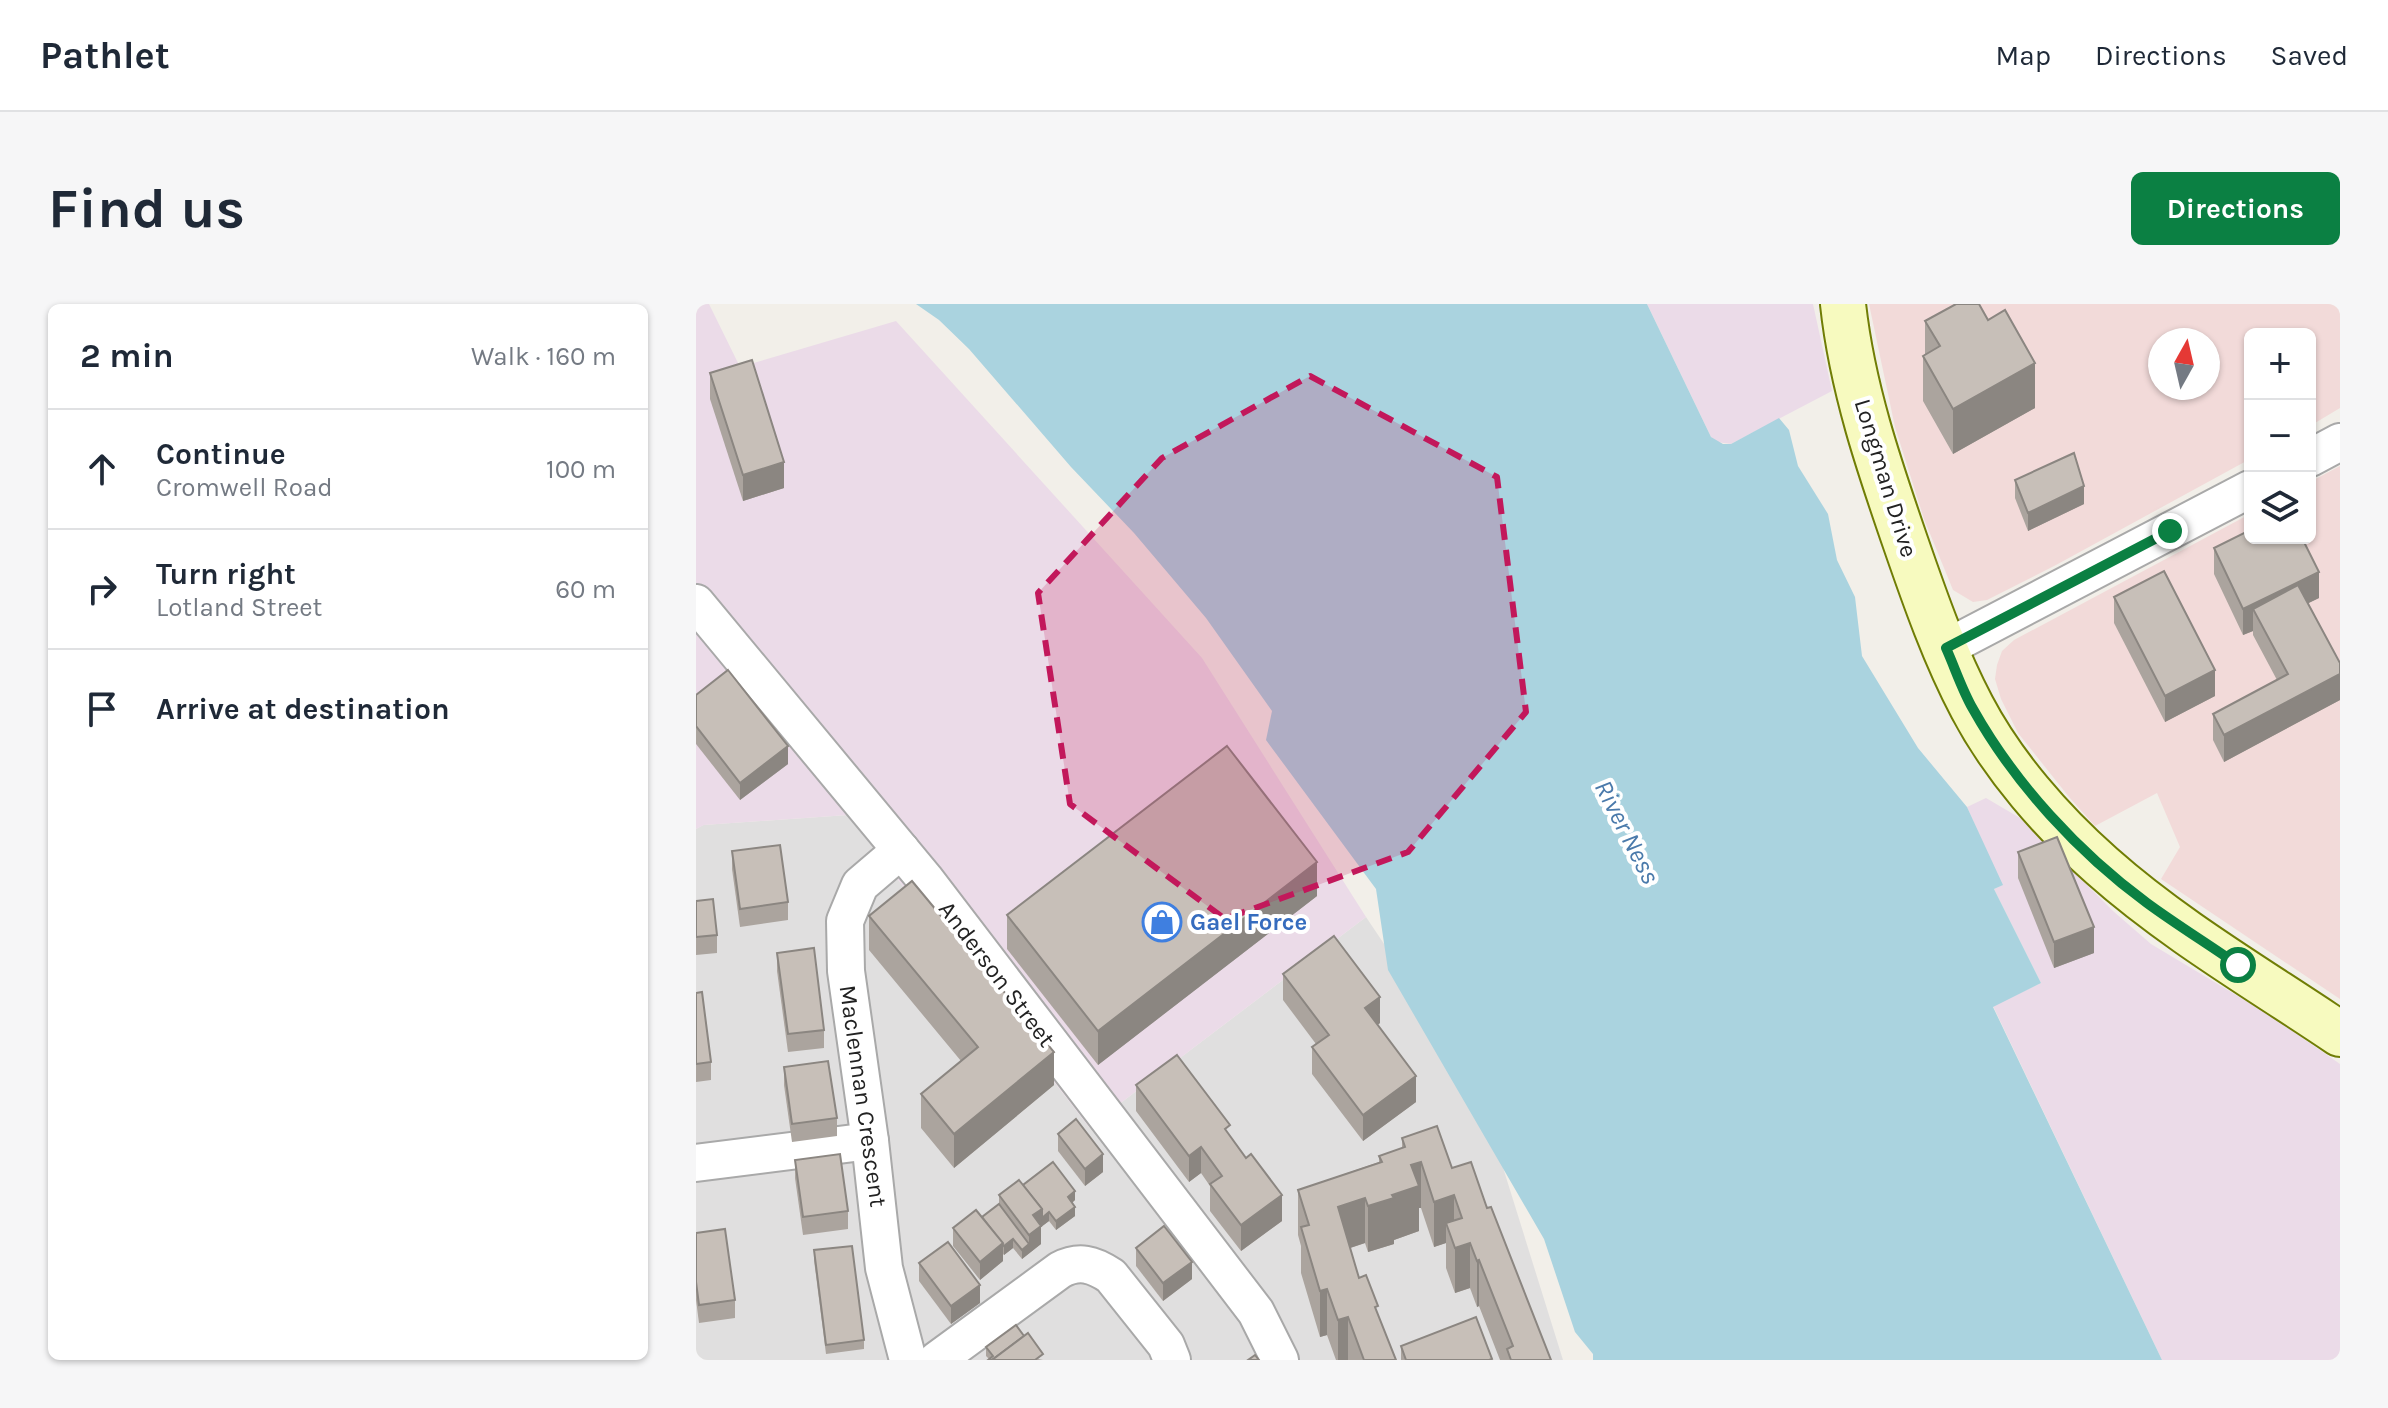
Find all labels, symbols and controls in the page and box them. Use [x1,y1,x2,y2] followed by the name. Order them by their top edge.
[40,33,170,78] text: Pathlet
[1996,39,2051,72] text: Map
[2095,39,2227,72] text: Directions
[2271,39,2348,72] text: Saved
[2131,172,2340,245] button: Directions
[48,176,245,241] text: Find us
[2148,328,2220,400] north arrow
[2244,328,2316,544] map controls
[2244,328,2316,400] button: +
[80,336,174,376] text: 2 min
[471,341,616,372] text: Walk · 160 m
[1849,395,1923,561] street label: Longman Drive
[2244,400,2316,472] button: −
[156,436,286,472] text: Continue
[80,447,124,491] icon: ahead
[546,454,616,485] text: 100 m
[156,472,333,503] text: Cromwell Road
[2244,472,2316,544] button: layers
[2152,513,2188,549] route end
[156,556,296,592] text: Turn right
[80,567,124,611] icon: right
[555,574,616,605] text: 60 m
[156,592,322,623] text: Lotland Street
[80,687,124,731] icon: arrive
[156,691,450,727] text: Arrive at destination
[1588,775,1666,889] water label: River Ness
[933,896,1061,1052] street label: Anderson Street
[1141,901,1183,943] shop icon: Gael Force
[1190,908,1307,936] place label: Gael Force
[2220,947,2256,983] route start
[834,983,892,1209] street label: Maclennan Crescent

